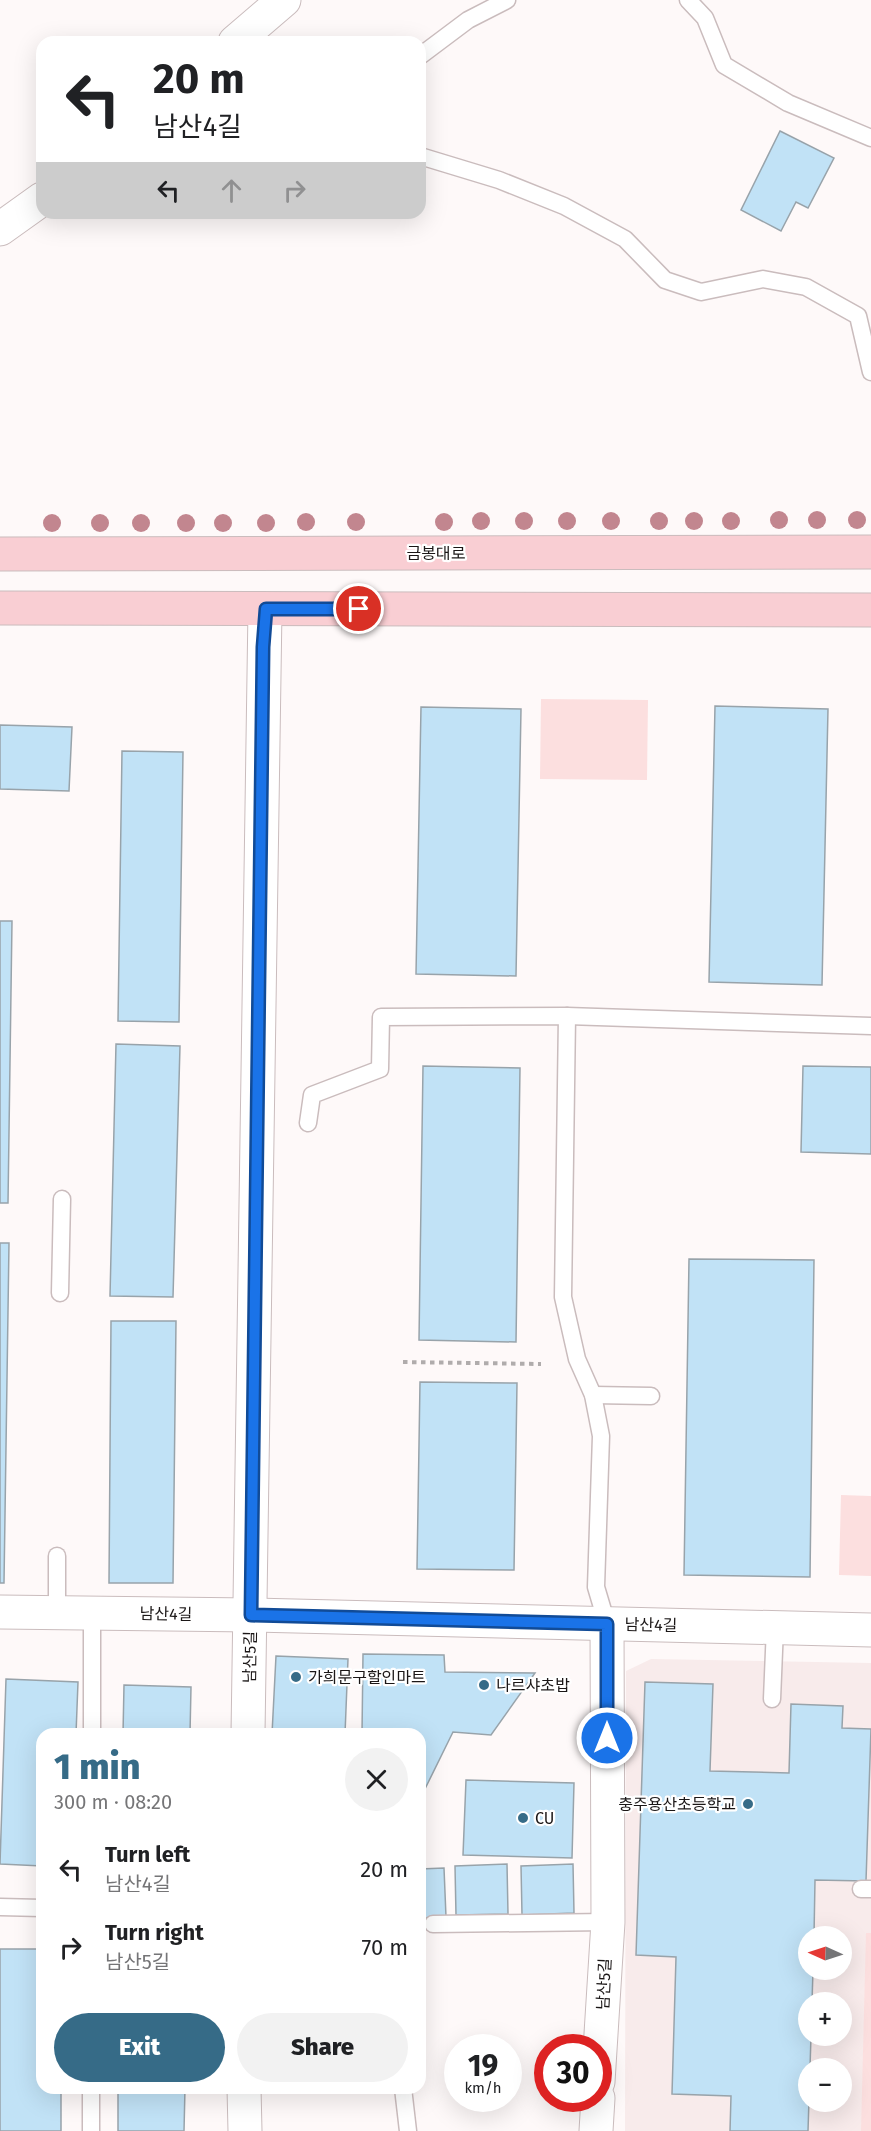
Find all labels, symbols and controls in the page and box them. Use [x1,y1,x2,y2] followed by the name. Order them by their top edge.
[153,54,245,104] text: 20 m
[54,60,132,138] icon: left
[153,111,242,143] text: 남산4길
[152,174,185,207] icon: left
[215,174,248,207] icon: ahead
[278,174,311,207] icon: right
[407,544,466,563] street label: 금봉대로
[333,583,384,634] pin
[342,592,375,625] icon: arrive
[139,1604,193,1624] street label: 남산4길
[624,1615,678,1635] street label: 남산4길
[240,1631,260,1683] street label: 남산5길
[308,1668,426,1687] place label: 가희문구할인마트
[289,1670,303,1684] marker: 가희문구할인마트
[496,1676,570,1695] place label: 나르샤초밥
[477,1678,491,1692] marker: 나르샤초밥
[575,1706,639,1770] position arrow
[54,1745,140,1789] text: 1 min
[345,1748,408,1811] button: close
[54,1790,172,1814] text: 300 m · 08:20
[618,1795,736,1814] place label: 충주용산초등학교
[741,1797,755,1811] marker: 충주용산초등학교
[535,1809,554,1828] place label: CU
[516,1811,530,1825] marker: CU
[105,1841,190,1868] text: Turn left
[54,1853,87,1886] icon: left
[360,1856,408,1883] text: 20 m
[105,1872,171,1896] text: 남산4길
[105,1919,204,1946] text: Turn right
[798,1926,852,1980] north arrow
[798,1926,852,2112] map controls
[54,1931,87,1964] icon: right
[362,1934,408,1961] text: 70 m
[105,1950,170,1974] text: 남산5길
[593,1957,615,2011] street label: 남산5길
[798,1992,852,2046] button: +
[54,2013,225,2082] button: Exit
[237,2013,408,2082] button: Share
[534,2034,612,2112] speed limit sign: 30
[468,2048,498,2084] text: 19
[798,2058,852,2112] button: −
[464,2079,502,2097] text: km/h

